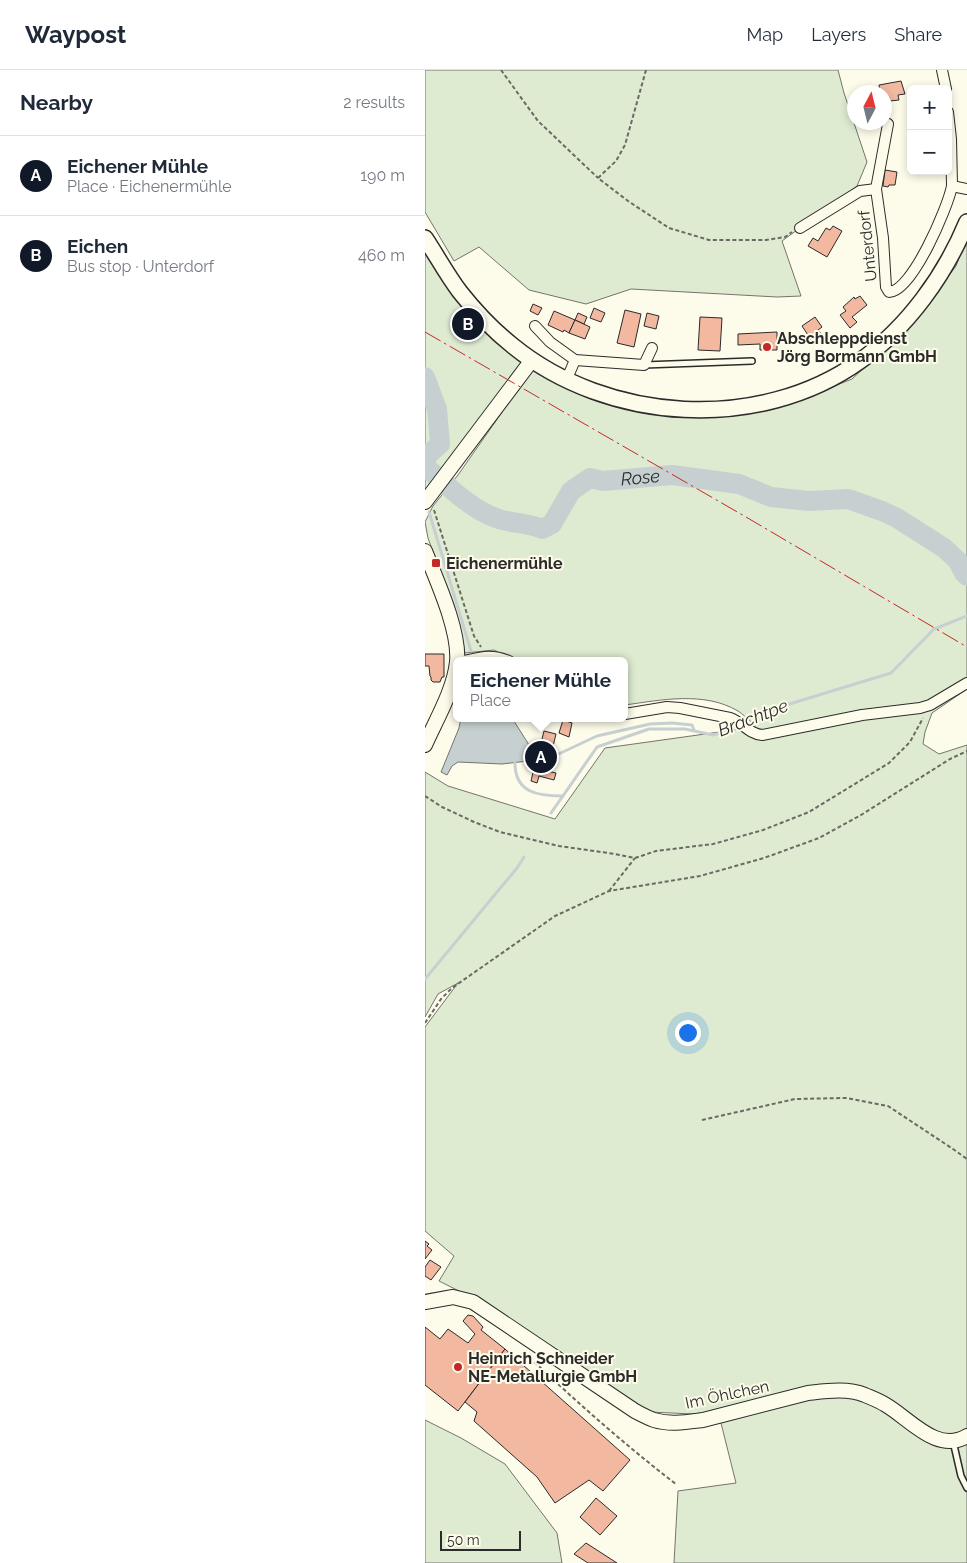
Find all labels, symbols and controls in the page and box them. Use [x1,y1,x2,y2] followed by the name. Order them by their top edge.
[25,20,126,49] text: Waypost
[747,24,783,45] text: Map
[811,24,866,45] text: Layers
[894,24,942,45] text: Share
[847,85,892,130] north arrow
[907,85,952,175] map controls
[907,85,952,130] button: +
[20,90,93,115] text: Nearby
[343,93,405,112] text: 2 results
[907,130,952,175] button: −
[67,155,208,177] text: Eichener Mühle
[31,166,41,185] text: A
[360,166,405,185] text: 190 m
[67,177,232,196] text: Place · Eichenermühle
[854,209,881,283] street label: Unterdorf
[67,235,128,257] text: Eichen
[31,246,41,265] text: B
[358,246,405,265] text: 460 m
[67,257,214,276] text: Bus stop · Unterdorf
[452,305,484,343] pin: B
[777,329,937,366] place label: Abschleppdienst Jörg Bormann GmbH
[761,341,773,353] marker: Abschleppdienst Jörg Bormann GmbH
[620,465,661,489] water label: Rose
[446,554,563,573] place label: Eichenermühle
[430,557,442,569] marker: Eichenermühle
[453,657,628,722] popup
[470,669,611,691] text: Eichener Mühle
[470,691,511,710] text: Place
[715,694,791,741] water label: Brachtpe
[525,738,557,776] pin: A
[675,1020,701,1046] your location
[468,1349,637,1386] place label: Heinrich Schneider NE-Metallurgie GmbH
[452,1361,464,1373] marker: Heinrich Schneider NE-Metallurgie GmbH
[683,1375,771,1413] street label: Im Öhlchen
[440,1528,521,1551] scale bar
[447,1532,480,1548] text: 50 m

